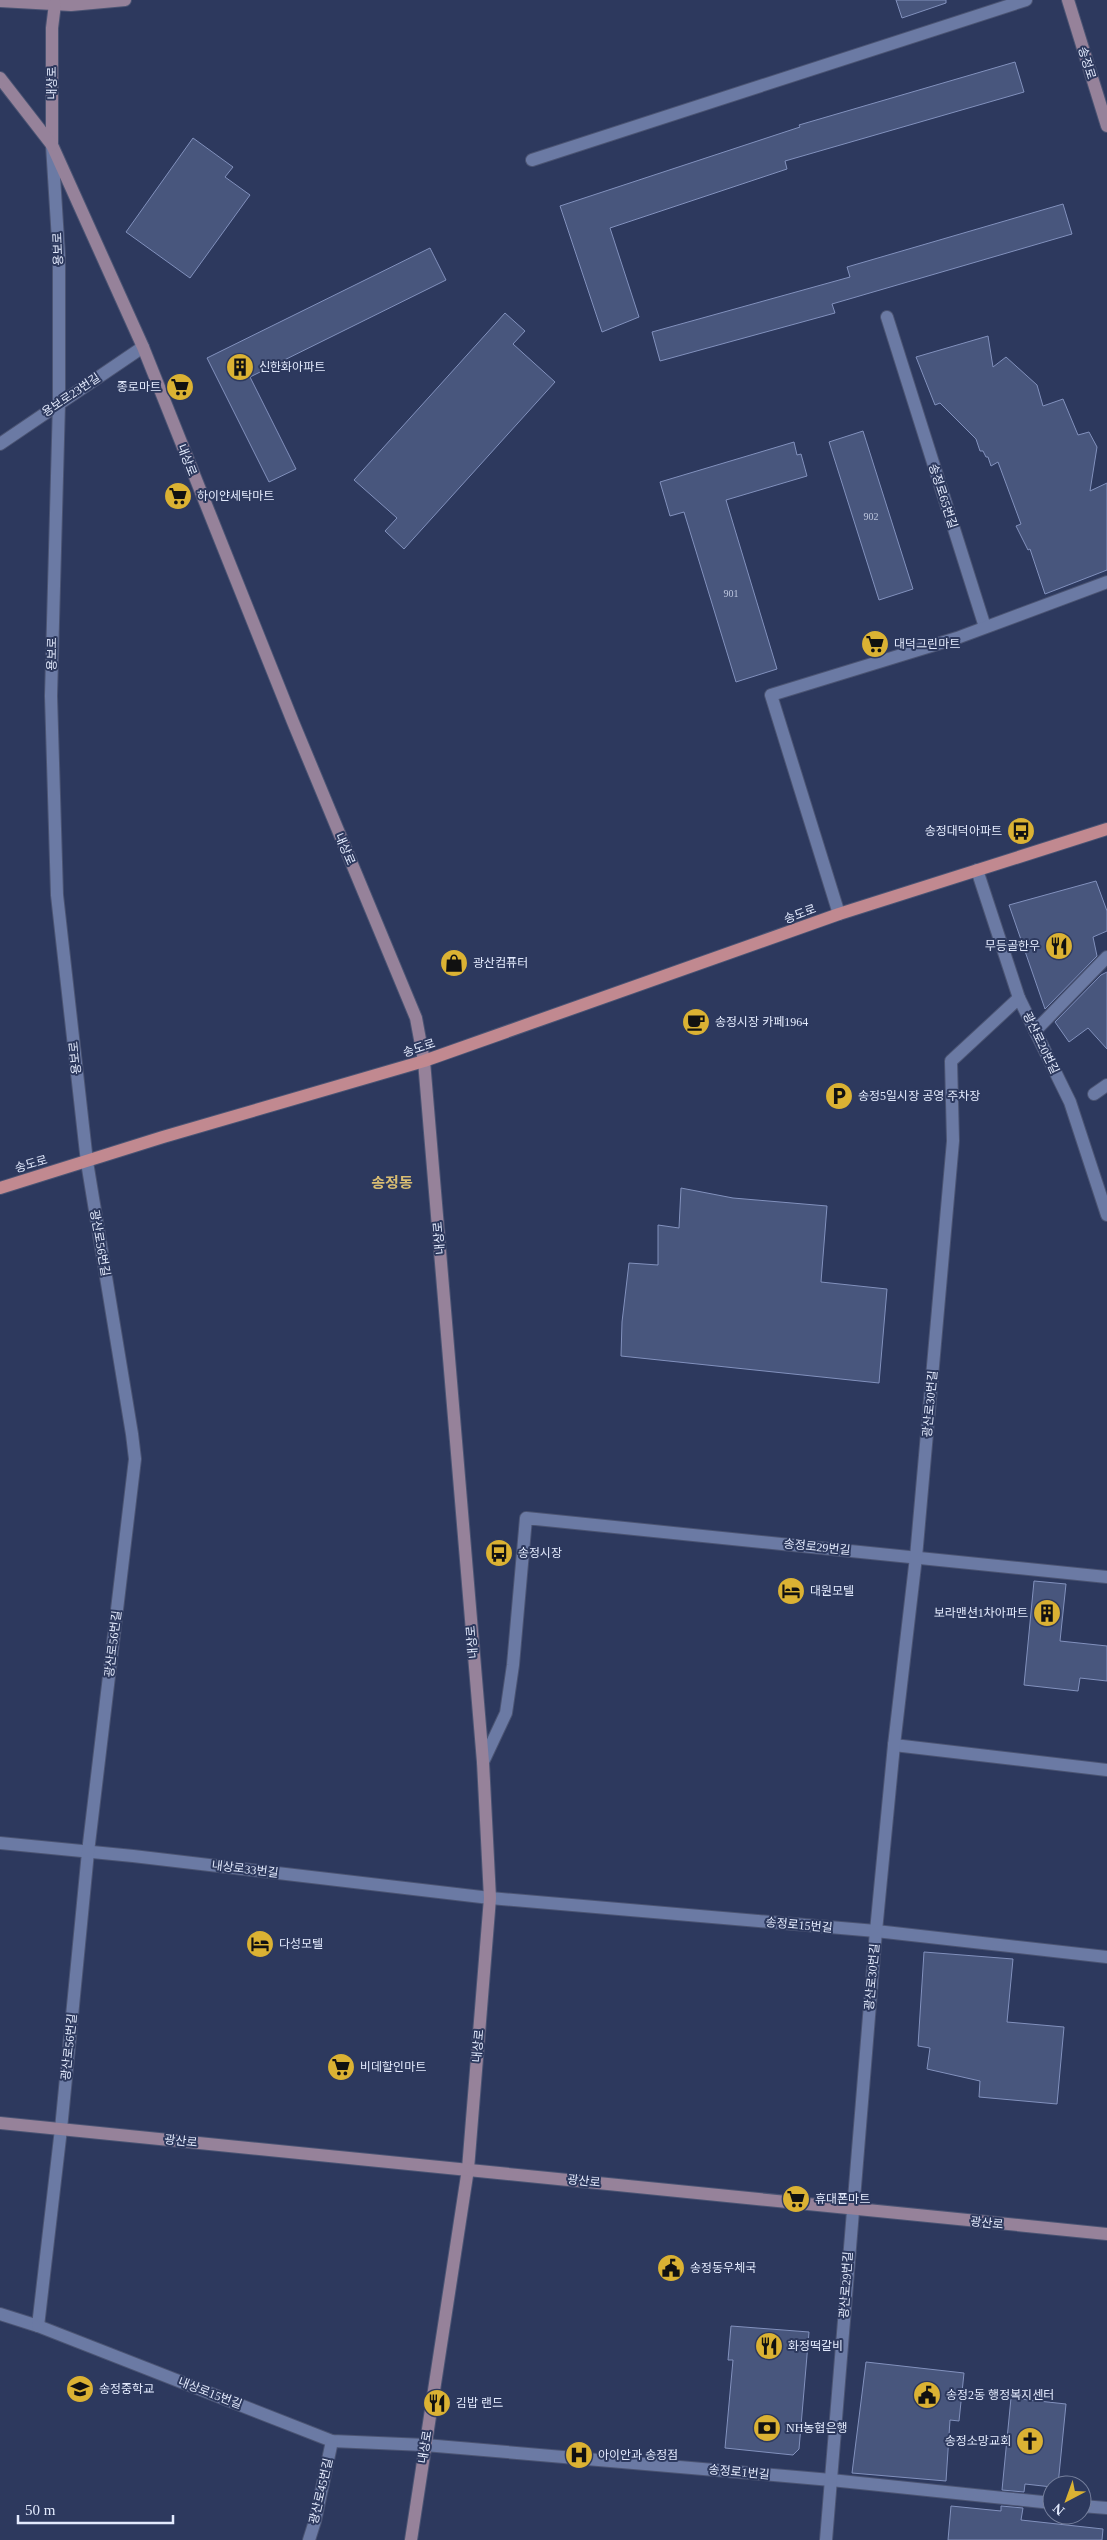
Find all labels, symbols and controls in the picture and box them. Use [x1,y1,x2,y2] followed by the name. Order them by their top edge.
[1075,45,1099,81] street label: 송정로
[45,66,59,100] street label: 내상로
[50,232,66,266] street label: 용보로
[225,352,255,382] building icon: 신한화아파트
[259,360,325,374] place label: 신한화아파트
[39,370,103,420] street label: 용보로23번길
[165,372,195,402] supermarket icon: 종로마트
[117,380,161,394] place label: 종로마트
[175,442,199,478] street label: 내상로
[926,462,960,530] street label: 송정로65번길
[163,481,193,511] supermarket icon: 하이얀세탁마트
[197,489,274,503] place label: 하이얀세탁마트
[864,511,879,522] house number: 902
[724,588,739,599] house number: 901
[860,629,890,659] supermarket icon: 대덕그린마트
[45,637,59,671] street label: 용보로
[894,637,960,651] place label: 대덕그린마트
[1006,816,1036,846] bus stop icon: 송정대덕아파트
[925,824,1002,838] place label: 송정대덕아파트
[332,831,358,867] street label: 내상로
[782,902,818,926] street label: 송도로
[1044,931,1074,961] restaurant icon: 무등골한우
[985,939,1040,953] place label: 무등골한우
[439,948,469,978] shop icon: 광산컴퓨터
[473,956,528,970] place label: 광산컴퓨터
[681,1007,711,1037] cafe icon: 송정시장 카페1964
[1020,1010,1062,1076] street label: 광산로20번길
[715,1015,808,1029] place label: 송정시장 카페1964
[401,1036,437,1060] street label: 송도로
[66,1041,84,1075] street label: 용보로
[824,1081,854,1111] parking icon: 송정5일시장 공영 주차장
[858,1089,980,1103] place label: 송정5일시장 공영 주차장
[13,1153,49,1175] street label: 송도로
[371,1175,413,1191] district label: 송정동
[87,1209,113,1277] street label: 광산로56번길
[431,1221,447,1255] street label: 내상로
[920,1370,940,1438] street label: 광산로30번길
[783,1537,851,1557] street label: 송정로29번길
[484,1538,514,1568] bus stop icon: 송정시장
[518,1546,562,1560] place label: 송정시장
[776,1576,806,1606] hotel icon: 대원모텔
[810,1584,854,1598] place label: 대원모텔
[1032,1598,1062,1628] building icon: 보라맨션1차아파트
[934,1606,1028,1620] place label: 보라맨션1차아파트
[102,1610,124,1678] street label: 광산로56번길
[464,1625,480,1659] street label: 내상로
[211,1858,279,1880] street label: 내상로33번길
[765,1915,833,1935] street label: 송정로15번길
[245,1929,275,1959] hotel icon: 다성모텔
[279,1937,323,1951] place label: 다성모텔
[862,1943,882,2011] street label: 광산로30번길
[59,2013,79,2081] street label: 광산로56번길
[470,2029,486,2063] street label: 내상로
[326,2052,356,2082] supermarket icon: 비데할인마트
[360,2060,426,2074] place label: 비데할인마트
[164,2132,198,2150] street label: 광산로
[567,2172,601,2190] street label: 광산로
[781,2184,811,2214] supermarket icon: 휴대폰마트
[815,2192,870,2206] place label: 휴대폰마트
[970,2214,1004,2232] street label: 광산로
[837,2251,855,2319] street label: 광산로29번길
[656,2253,686,2283] public building icon: 송정동우체국
[690,2261,756,2275] place label: 송정동우체국
[754,2331,784,2361] restaurant icon: 화정떡갈비
[788,2339,843,2353] place label: 화정떡갈비
[65,2374,95,2404] school or university icon: 송정중학교
[176,2374,244,2412] street label: 내상로15번길
[912,2380,942,2410] public building icon: 송정2동 행정복지센터
[99,2382,154,2396] place label: 송정중학교
[422,2388,452,2418] restaurant icon: 김밥 랜드
[946,2388,1054,2402] place label: 송정2동 행정복지센터
[456,2396,503,2410] place label: 김밥 랜드
[752,2413,782,2443] bank icon: NH농협은행
[786,2421,848,2435] place label: NH농협은행
[1015,2426,1045,2456] church icon: 송정소망교회
[415,2430,435,2464] street label: 내상로
[945,2434,1011,2448] place label: 송정소망교회
[564,2440,594,2470] hospital icon: 아이안과 송정점
[598,2448,678,2462] place label: 아이안과 송정점
[307,2457,335,2525] street label: 광산로45번길
[708,2462,770,2482] street label: 송정로1번길
[1042,2475,1092,2525] north arrow
[18,2492,172,2524] scale bar
[1050,2500,1068,2518] text: N
[25,2502,56,2518] text: 50 m

